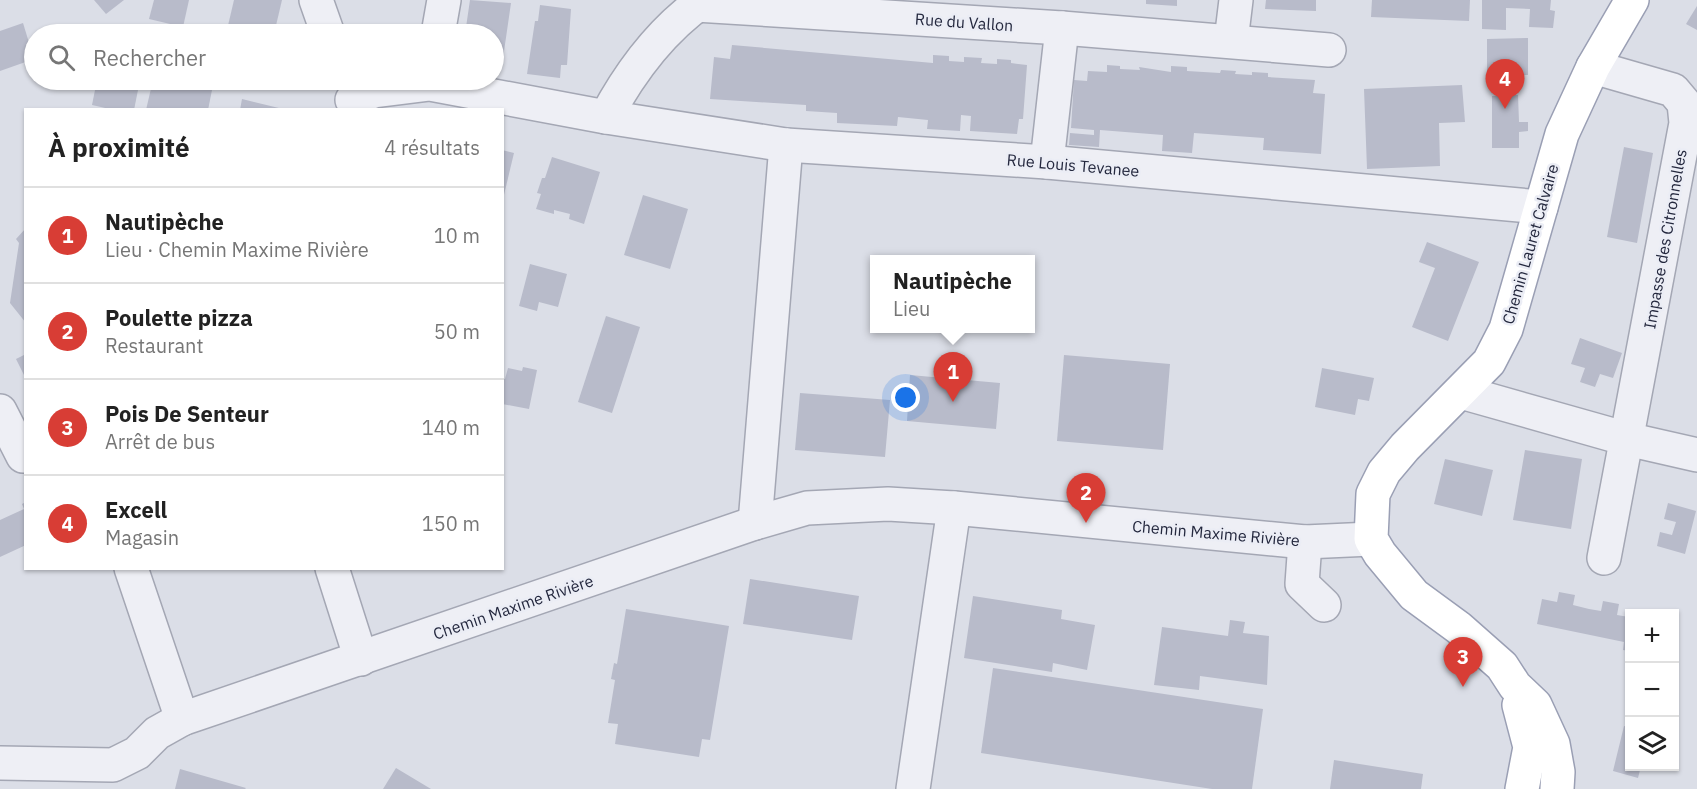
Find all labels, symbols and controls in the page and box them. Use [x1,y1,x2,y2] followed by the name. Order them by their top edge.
[914,9,1014,35] street label: Rue du Vallon
[24,24,504,90] search box
[45,41,78,74] icon: search
[93,43,206,72] text: Rechercher
[1486,60,1524,109] pin: 4
[48,130,190,164] text: À proximité
[384,134,480,161] text: 4 résultats
[1639,147,1691,331] street label: Impasse des Citronnelles
[1006,149,1140,181] street label: Rue Louis Tevanee
[1498,161,1563,326] street label: Chemin Lauret Calvaire
[105,207,224,236] text: Nautipèche
[62,222,74,249] text: 1
[434,222,480,249] text: 10 m
[105,236,369,263] text: Lieu · Chemin Maxime Rivière
[870,255,1035,333] popup
[893,266,1012,295] text: Nautipèche
[893,295,930,322] text: Lieu
[105,303,253,332] text: Poulette pizza
[62,318,74,345] text: 2
[434,318,480,345] text: 50 m
[105,332,203,359] text: Restaurant
[934,352,972,402] pin: 1
[891,383,920,412] your location
[105,399,269,428] text: Pois De Senteur
[62,414,74,441] text: 3
[422,414,480,441] text: 140 m
[105,428,215,455] text: Arrêt de bus
[1066,474,1106,523] pin: 2
[105,495,167,524] text: Excell
[62,510,74,537] text: 4
[422,510,480,537] text: 150 m
[1131,516,1301,550] street label: Chemin Maxime Rivière
[105,524,179,551] text: Magasin
[430,570,596,644] street label: Chemin Maxime Rivière
[1625,609,1679,771] map controls
[1625,609,1679,663] button: +
[1444,638,1482,687] pin: 3
[1625,663,1679,717] button: −
[1625,717,1679,771] button: layers

